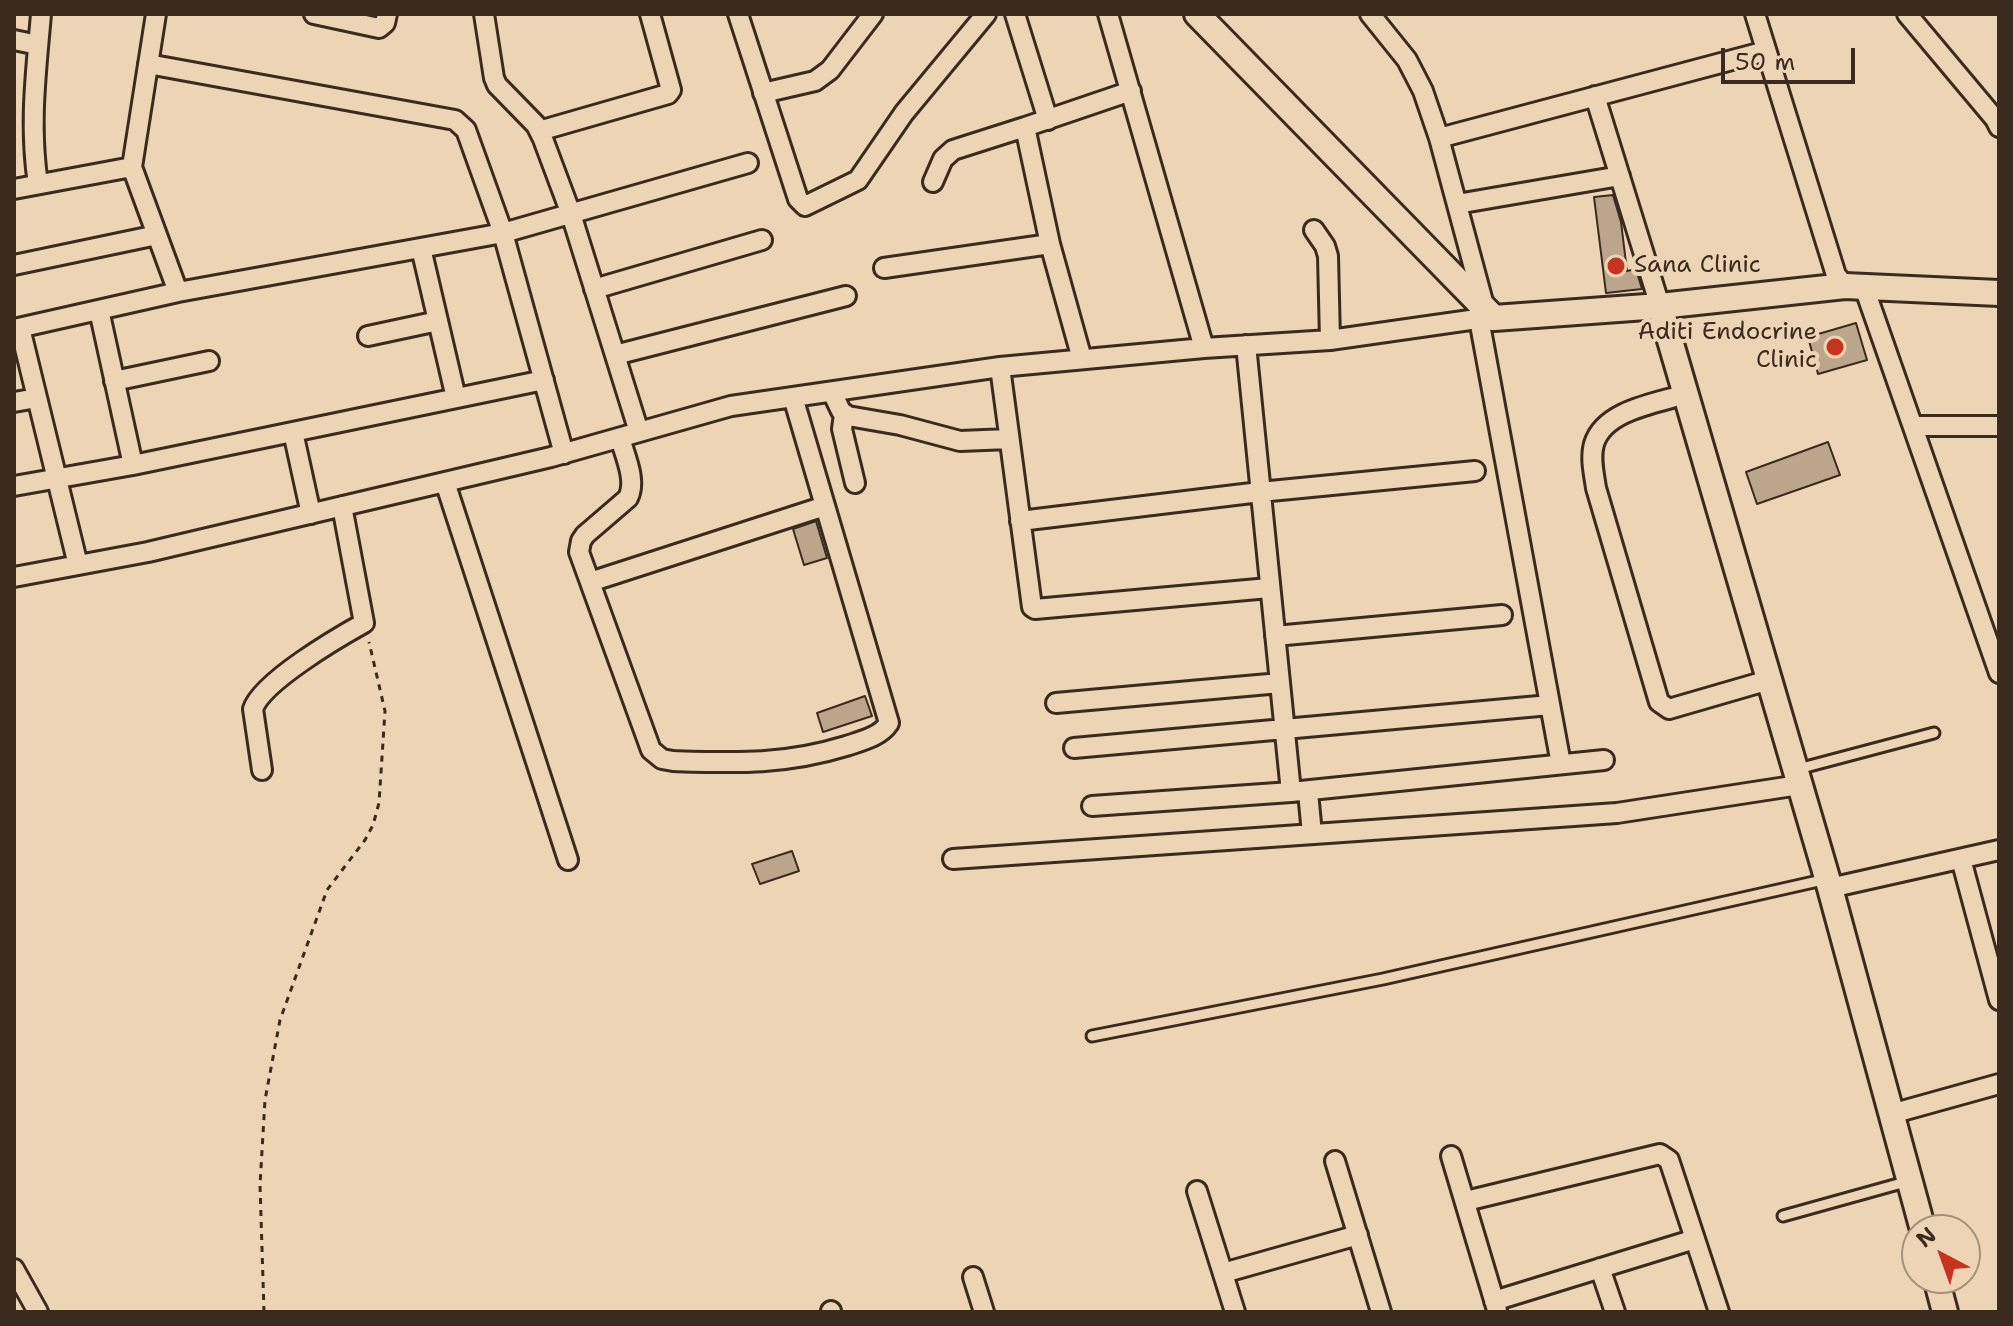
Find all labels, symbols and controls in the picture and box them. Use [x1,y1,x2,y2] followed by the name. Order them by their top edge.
[1725,32,1859,82] scale bar
[1735,46,1795,78] text: 50 m
[1634,252,1761,280] place label: Sana Clinic
[1605,255,1627,277] marker: Sana Clinic
[1638,319,1817,375] place label: Aditi Endocrine Clinic
[1824,336,1846,358] marker: Aditi Endocrine Clinic
[1901,1214,1981,1294] north arrow
[1910,1220,1942,1254] text: N

